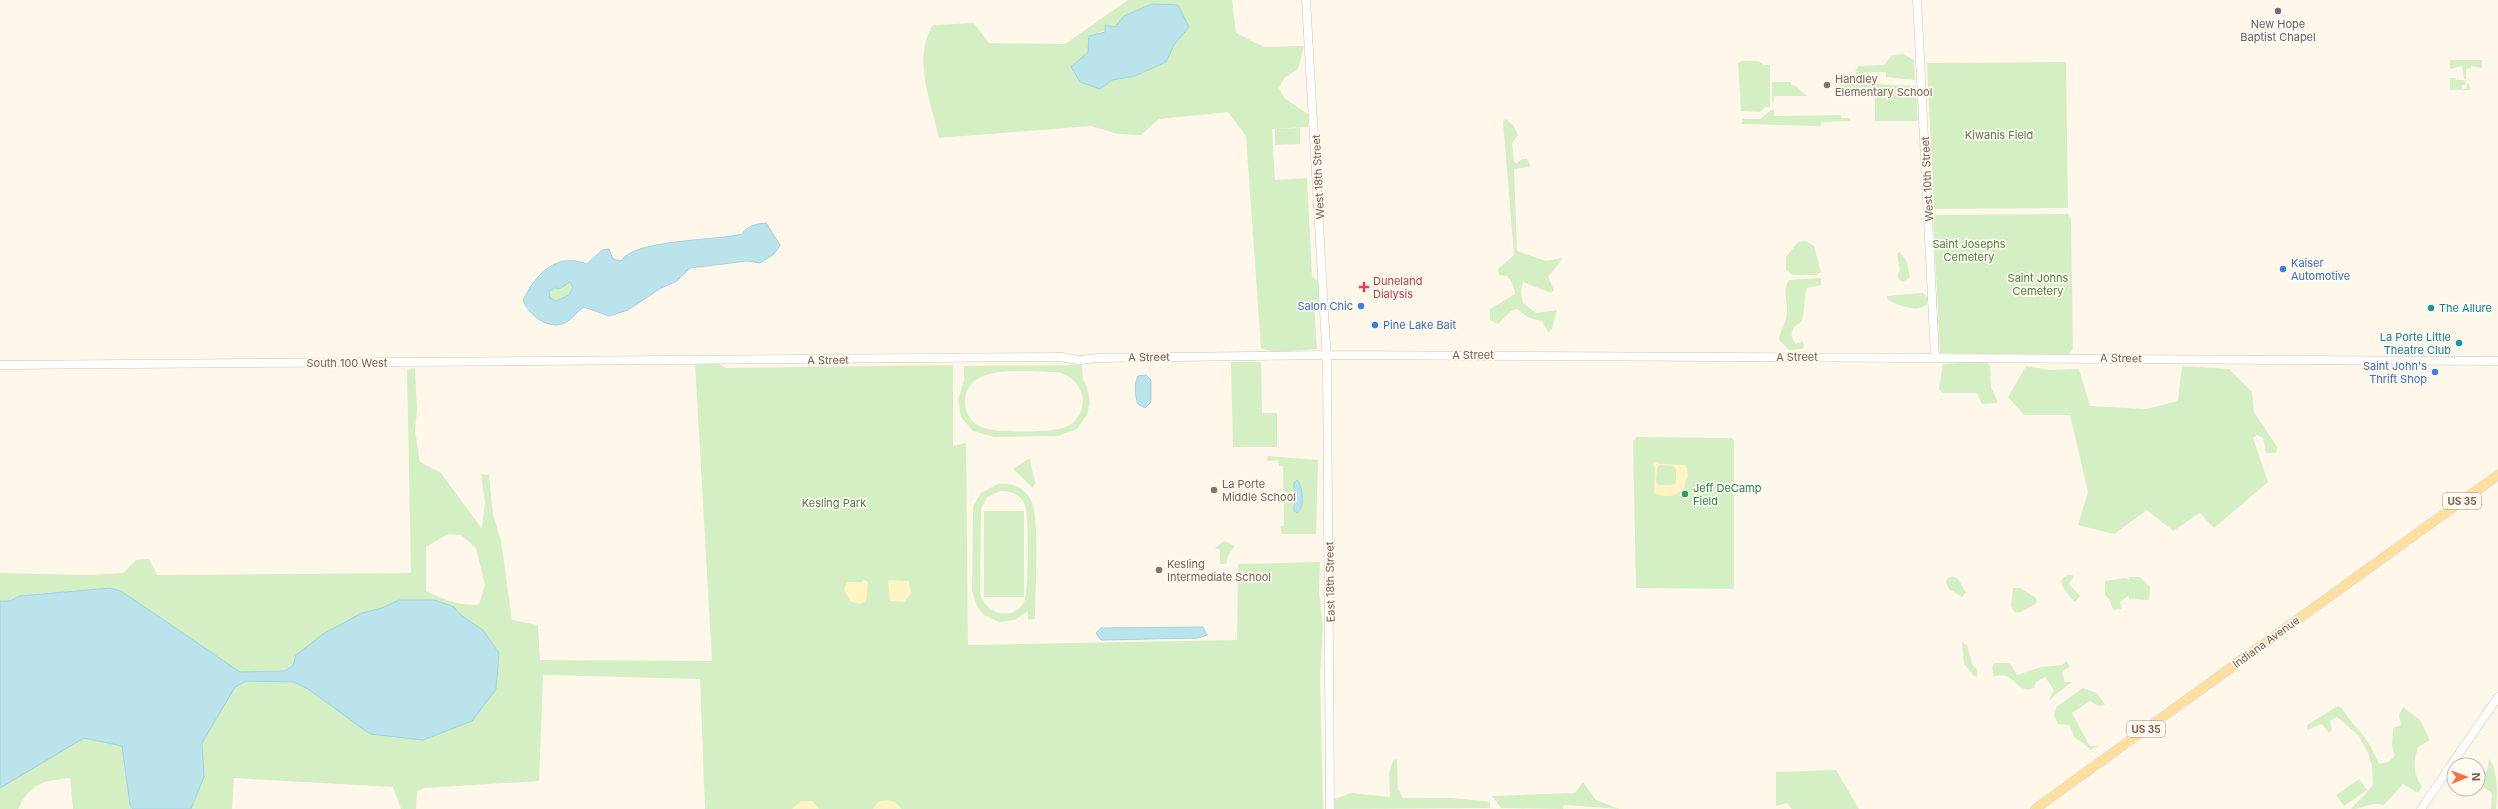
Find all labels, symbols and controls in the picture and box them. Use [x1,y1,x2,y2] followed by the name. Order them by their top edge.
[2273,6,2283,16] marker: New Hope Baptist Chapel
[2240,17,2316,44] place label: New Hope Baptist Chapel
[1835,72,1932,99] place label: Handley Elementary School
[1822,80,1832,90] marker: Handley Elementary School
[1965,128,2033,142] park label: Kiwanis Field
[1309,134,1327,220] street label: West 18th Street
[1918,136,1936,222] street label: West 10th Street
[1932,237,2006,264] park label: Saint Josephs Cemetery
[2291,256,2350,283] place label: Kaiser Automotive
[2278,264,2288,274] marker: Kaiser Automotive
[2008,271,2069,298] park label: Saint Johns Cemetery
[1373,274,1422,301] place label: Duneland Dialysis
[1358,281,1370,293] marker: Duneland Dialysis
[1297,299,1353,313] place label: Salon Chic
[1356,301,1366,311] marker: Salon Chic
[2439,301,2492,315] place label: The Allure
[2426,303,2436,313] marker: The Allure
[1383,318,1456,332] place label: Pine Lake Bait
[1370,320,1380,330] marker: Pine Lake Bait
[2380,330,2451,357] place label: La Porte Little Theatre Club
[2454,338,2464,348] marker: La Porte Little Theatre Club
[1452,348,1494,362] street label: A Street
[1128,350,1170,364] street label: A Street
[1776,350,1818,364] street label: A Street
[2100,351,2142,365] street label: A Street
[807,353,849,367] street label: A Street
[307,356,388,370] street label: South 100 West
[2363,359,2427,386] place label: Saint John's Thrift Shop
[2430,367,2440,377] marker: Saint John's Thrift Shop
[1222,477,1296,504] place label: La Porte Middle School
[1693,481,1762,508] place label: Jeff DeCamp Field
[1209,485,1219,495] marker: La Porte Middle School
[1680,489,1690,499] marker: Jeff DeCamp Field
[2443,493,2481,509] road number: US 35
[802,496,866,510] park label: Kesling Park
[1322,541,1338,623] street label: East 18th Street
[1167,557,1271,584] place label: Kesling Intermediate School
[1154,565,1164,575] marker: Kesling Intermediate School
[2230,613,2302,671] street label: Indiana Avenue
[2127,721,2165,737] road number: US 35
[2446,757,2486,797] north arrow
[2469,773,2483,781] text: N

